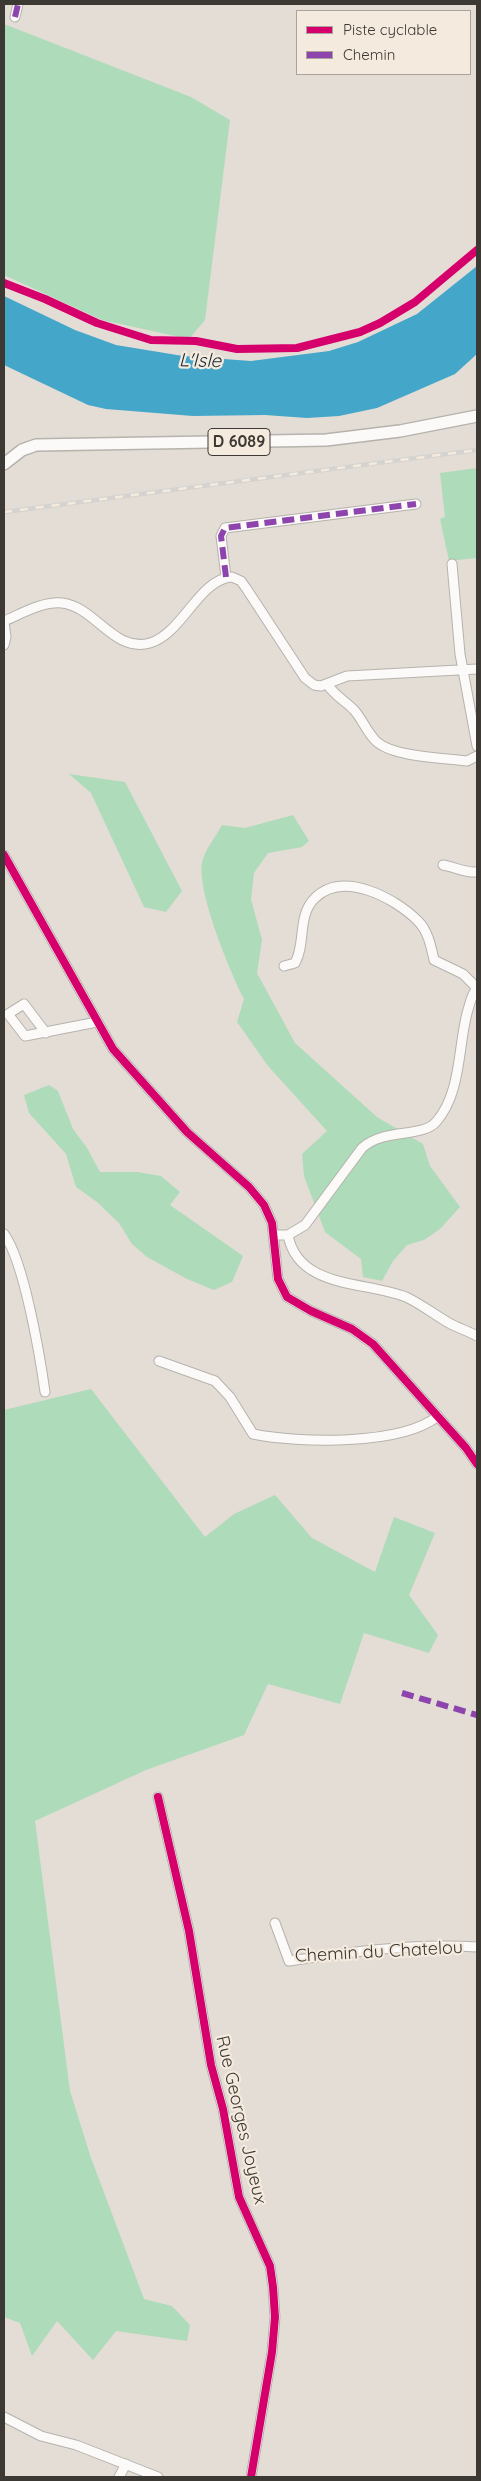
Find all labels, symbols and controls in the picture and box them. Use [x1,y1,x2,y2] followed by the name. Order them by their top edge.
[296,10,471,75] legend
[343,20,437,39] text: Piste cyclable
[343,45,395,64] text: Chemin
[179,349,221,373] water label: L'Isle
[208,428,270,456] road number: D 6089
[294,1937,464,1967] street label: Chemin du Chatelou
[211,2034,271,2206] street label: Rue Georges Joyeux

